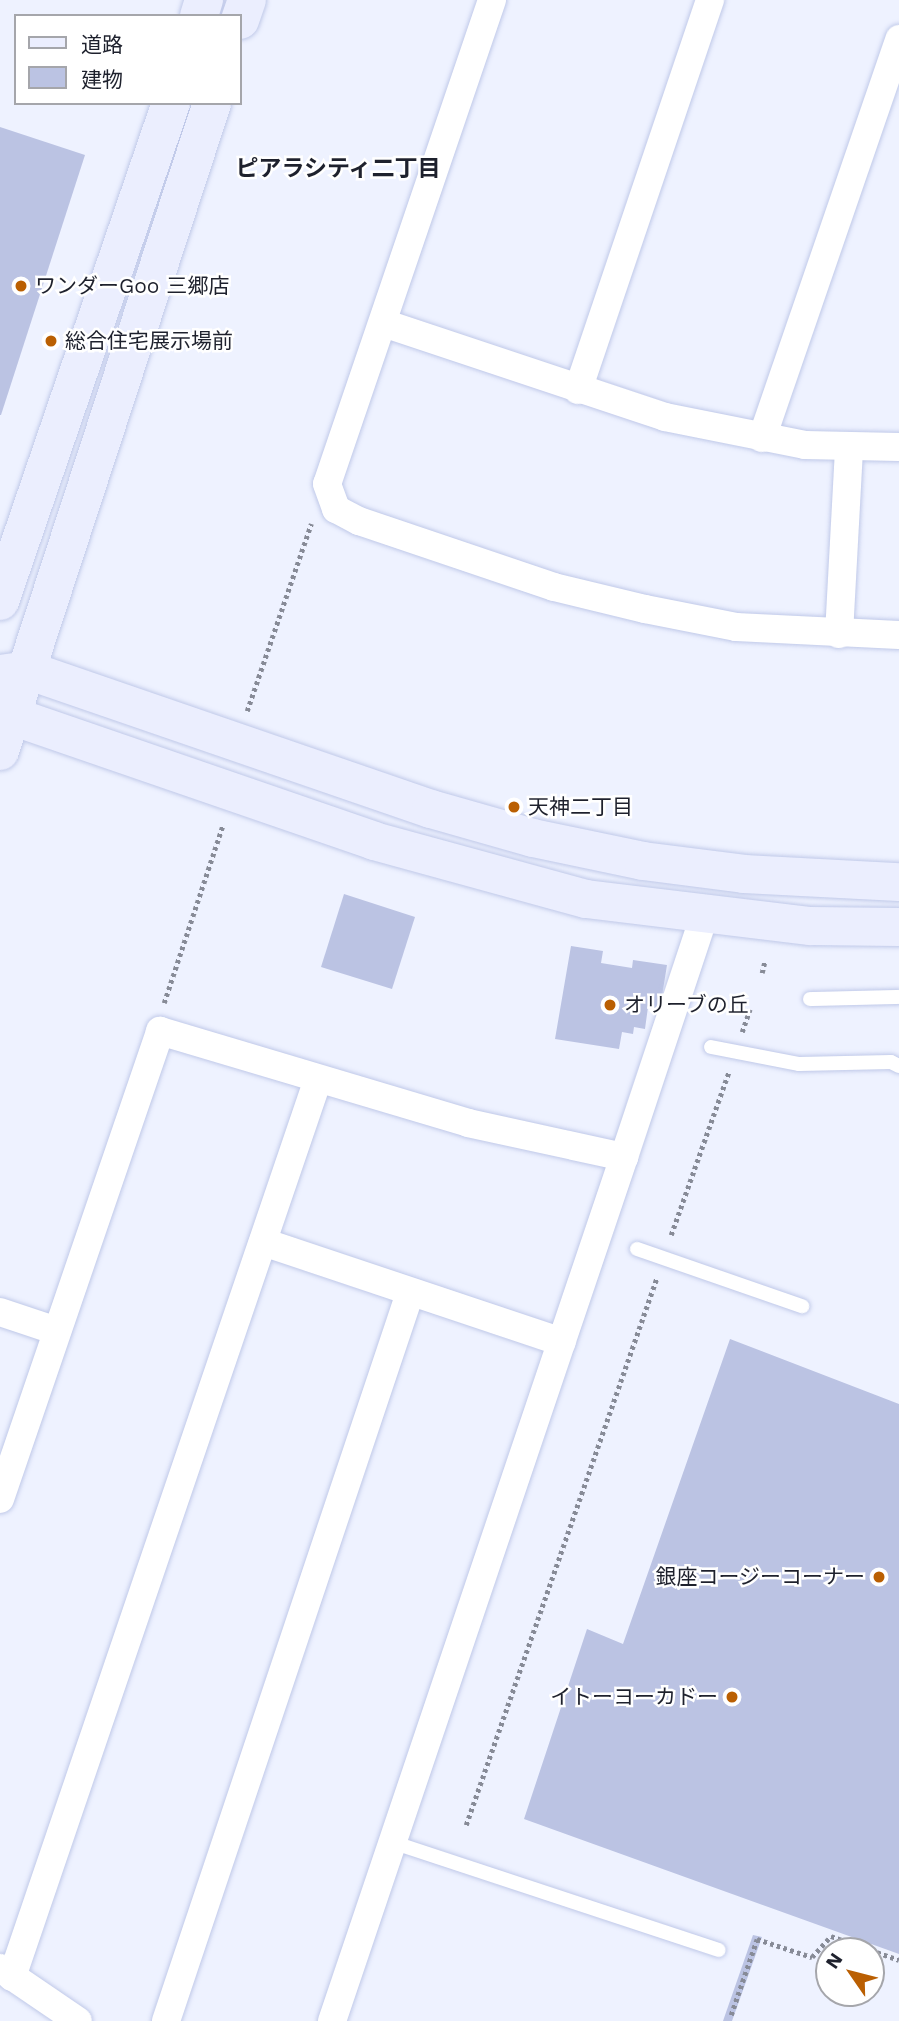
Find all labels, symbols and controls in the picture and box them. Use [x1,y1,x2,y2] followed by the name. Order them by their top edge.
[14,14,242,105] legend
[81,32,123,57] text: 道路
[81,67,123,92] text: 建物
[235,155,441,183] district label: ピアラシティ二丁目
[35,273,230,299] place label: ワンダーGoo 三郷店
[13,278,29,294] marker: ワンダーGoo 三郷店
[65,328,233,354] place label: 総合住宅展示場前
[43,333,59,349] marker: 総合住宅展示場前
[528,794,633,820] place label: 天神二丁目
[506,799,522,815] marker: 天神二丁目
[624,992,750,1018] place label: オリーブの丘
[602,997,618,1013] marker: オリーブの丘
[655,1564,865,1590] place label: 銀座コージーコーナー
[871,1569,887,1585] marker: 銀座コージーコーナー
[550,1684,718,1710] place label: イトーヨーカドー
[724,1689,740,1705] marker: イトーヨーカドー
[815,1937,885,2007] north arrow
[821,1948,847,1973] text: N

